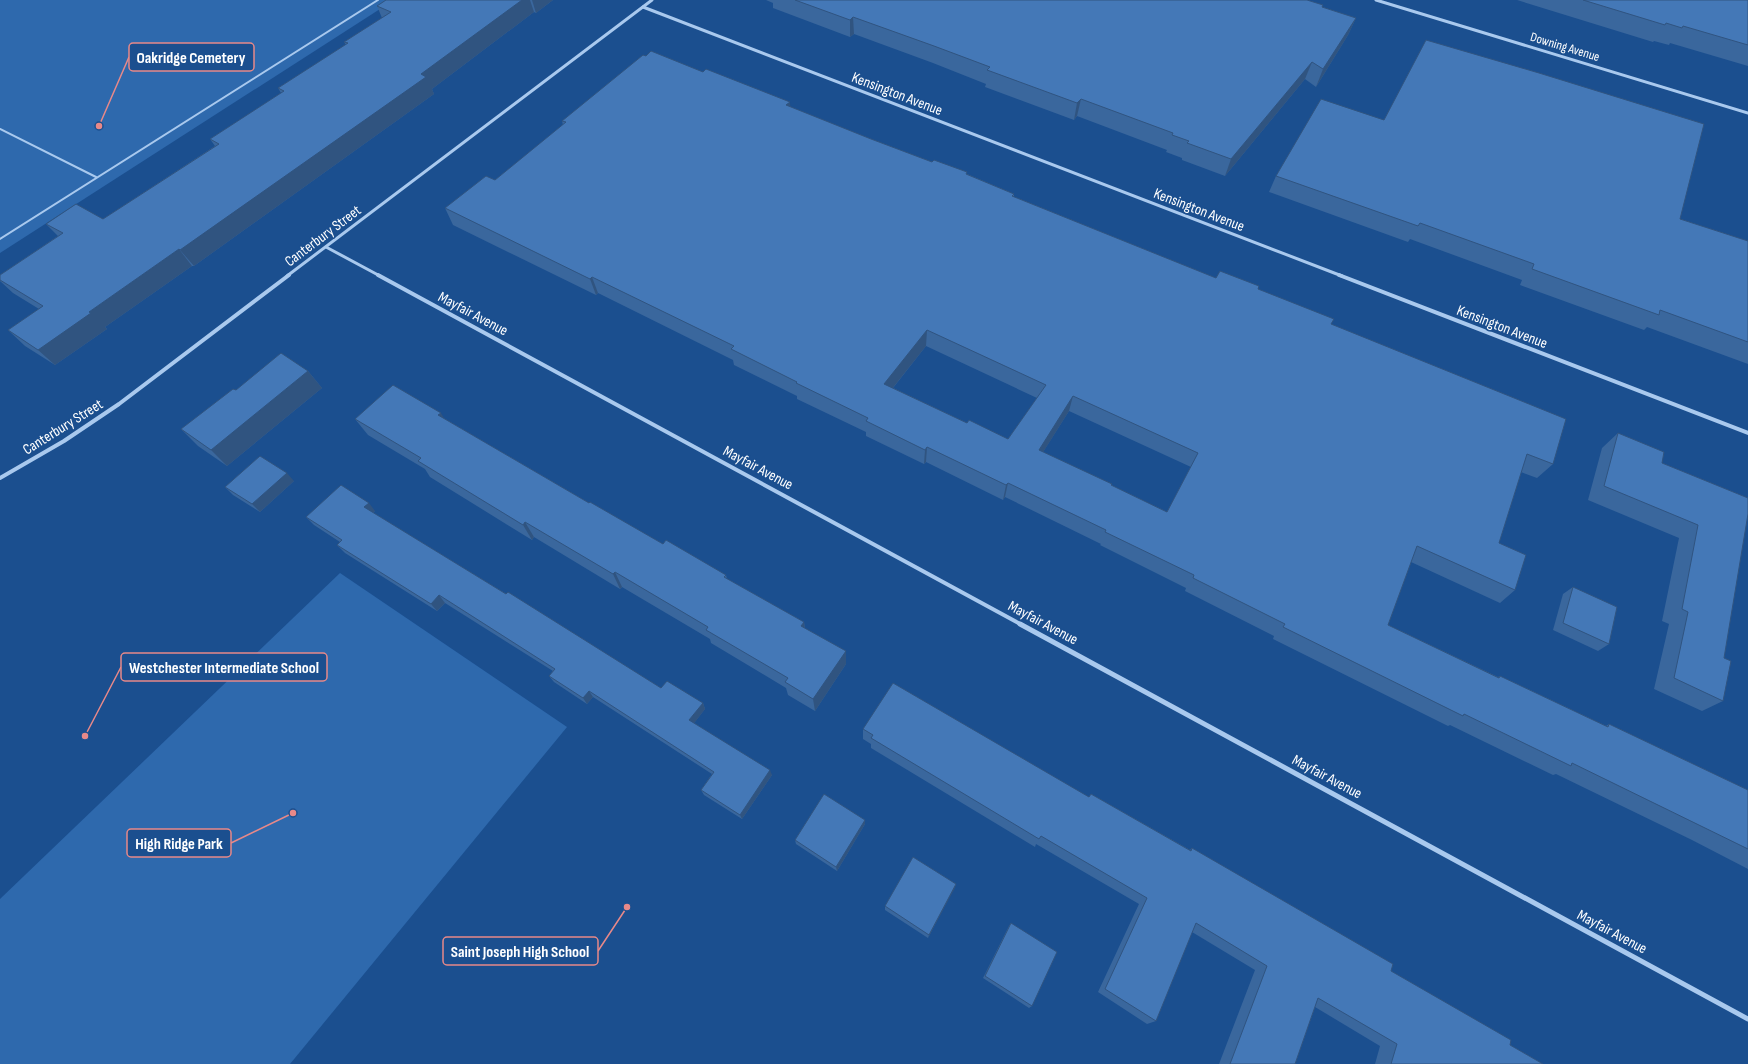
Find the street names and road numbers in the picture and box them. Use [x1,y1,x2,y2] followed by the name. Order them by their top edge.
[1528,29,1602,65] street label: Downing Avenue
[849,68,945,120] street label: Kensington Avenue
[1151,184,1247,236] street label: Kensington Avenue
[281,201,365,271] street label: Canterbury Street
[435,288,511,340] street label: Mayfair Avenue
[1454,301,1550,353] street label: Kensington Avenue
[19,395,107,459] street label: Canterbury Street
[720,442,796,494] street label: Mayfair Avenue
[1005,597,1081,649] street label: Mayfair Avenue
[1289,751,1365,803] street label: Mayfair Avenue
[1574,906,1650,958] street label: Mayfair Avenue

